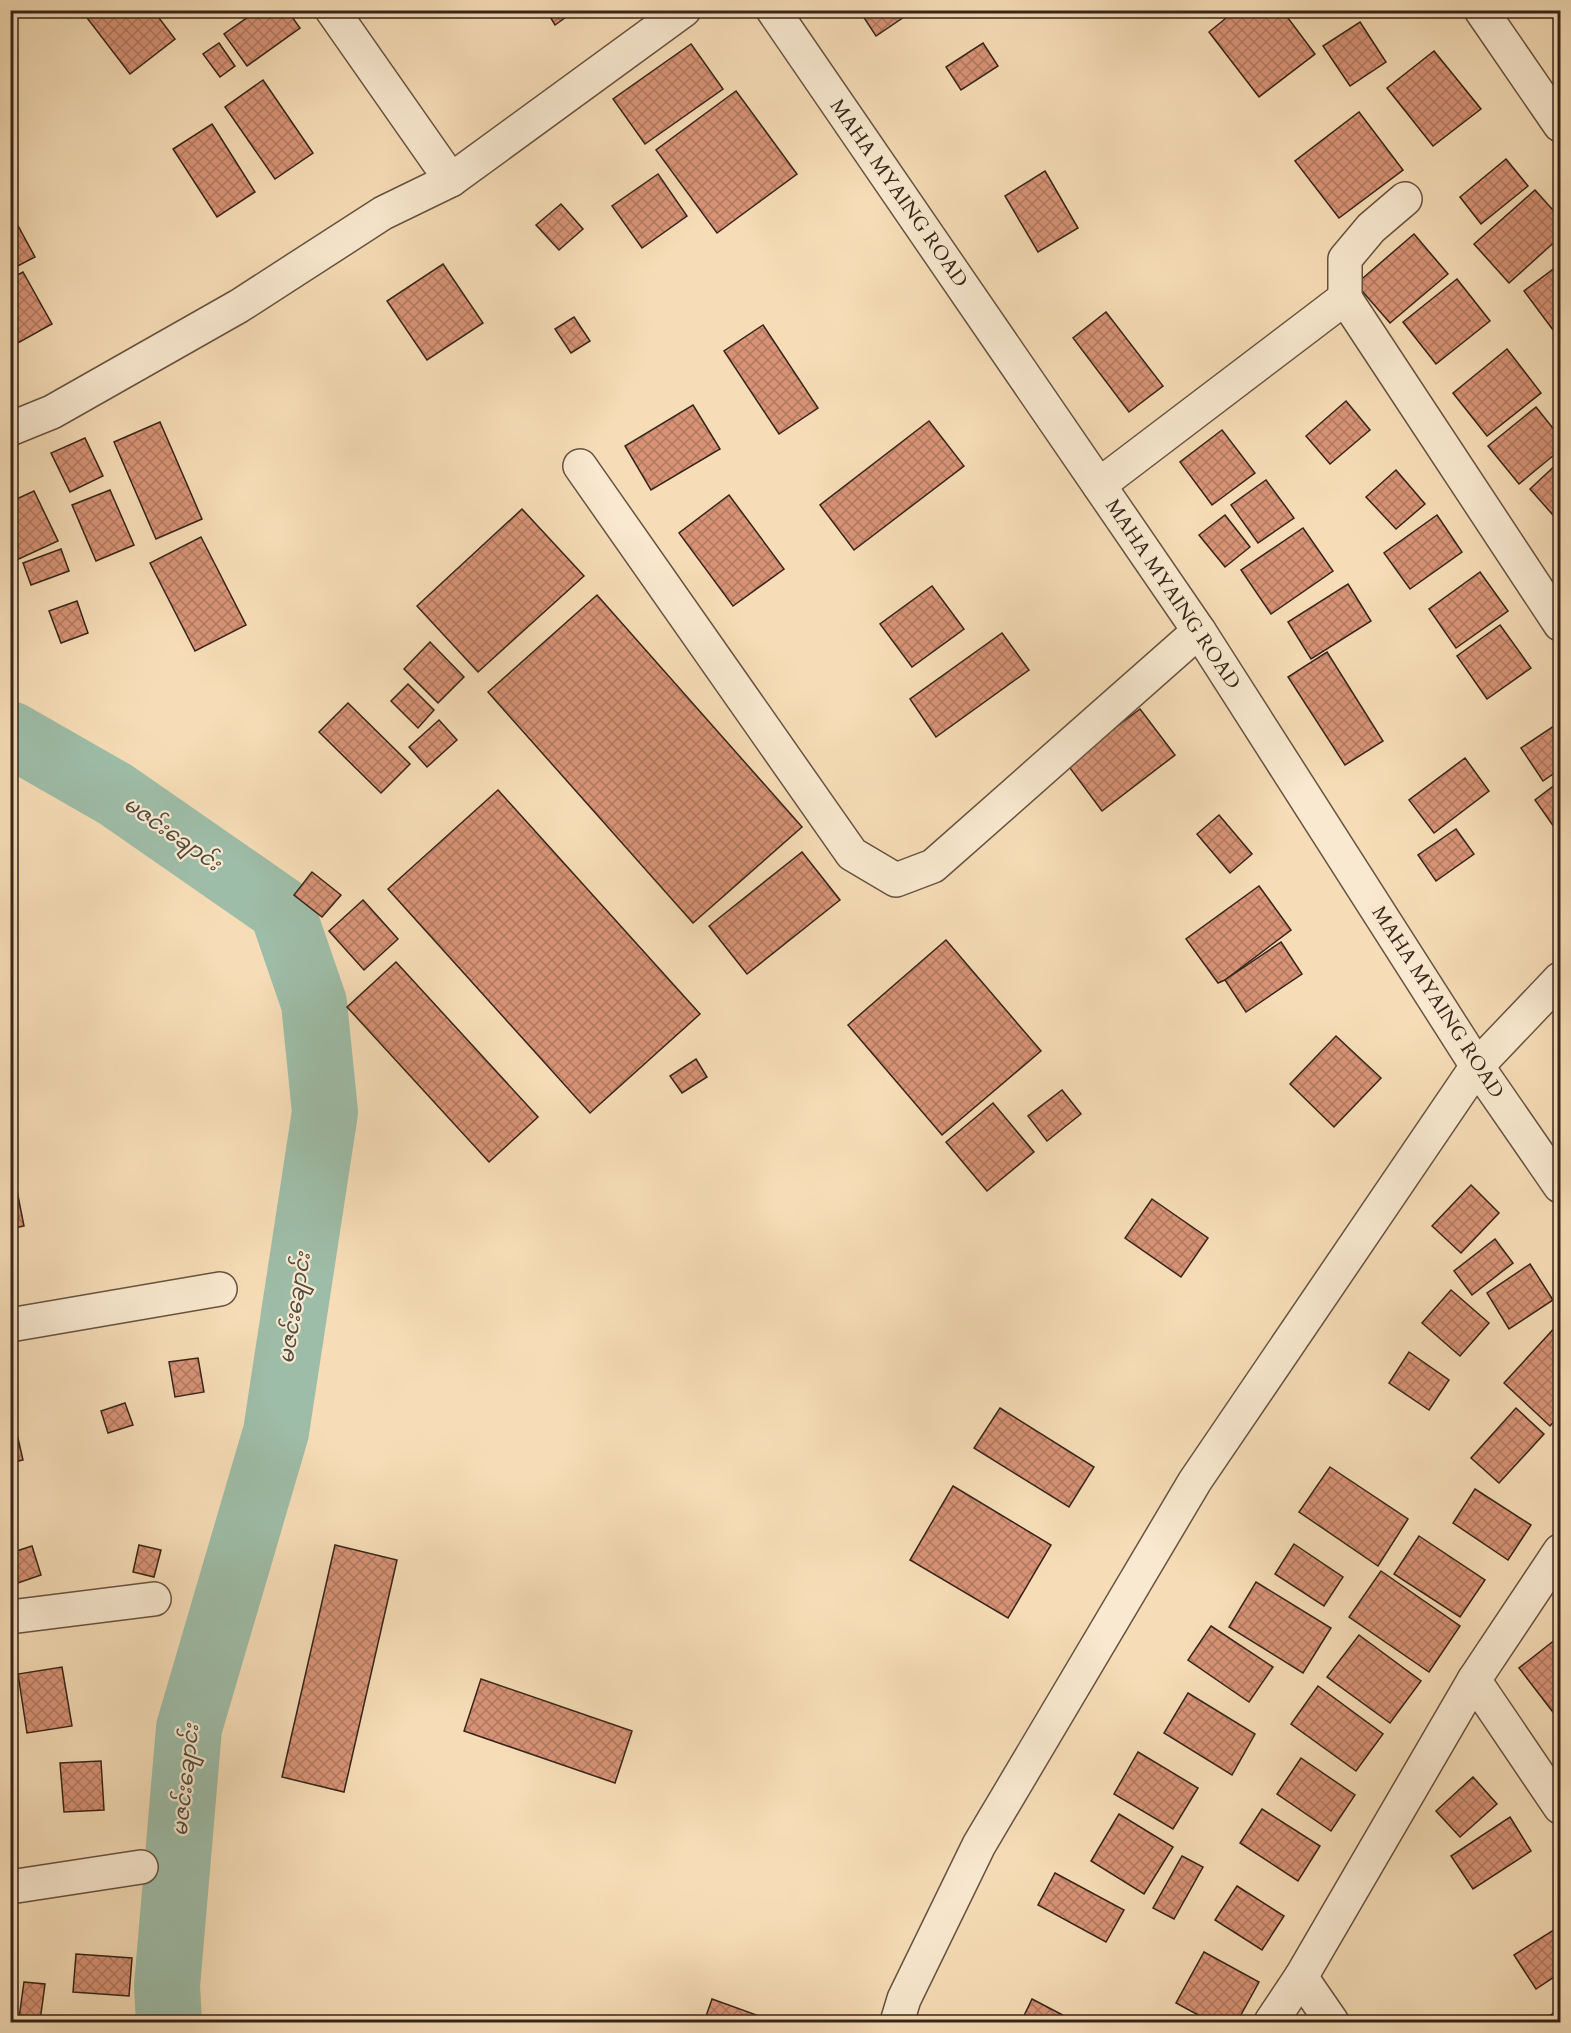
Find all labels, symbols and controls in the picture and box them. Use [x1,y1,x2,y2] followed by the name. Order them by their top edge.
[824,93,974,293] street label: MAHA MYAING ROAD
[1099,494,1247,694] street label: MAHA MYAING ROAD
[116,789,228,881] water label: မဇင်းချောင်း
[1366,901,1510,1103] street label: MAHA MYAING ROAD
[271,1248,320,1366] water label: မဇင်းချောင်း
[165,1721,208,1838] water label: မဇင်းချောင်း

